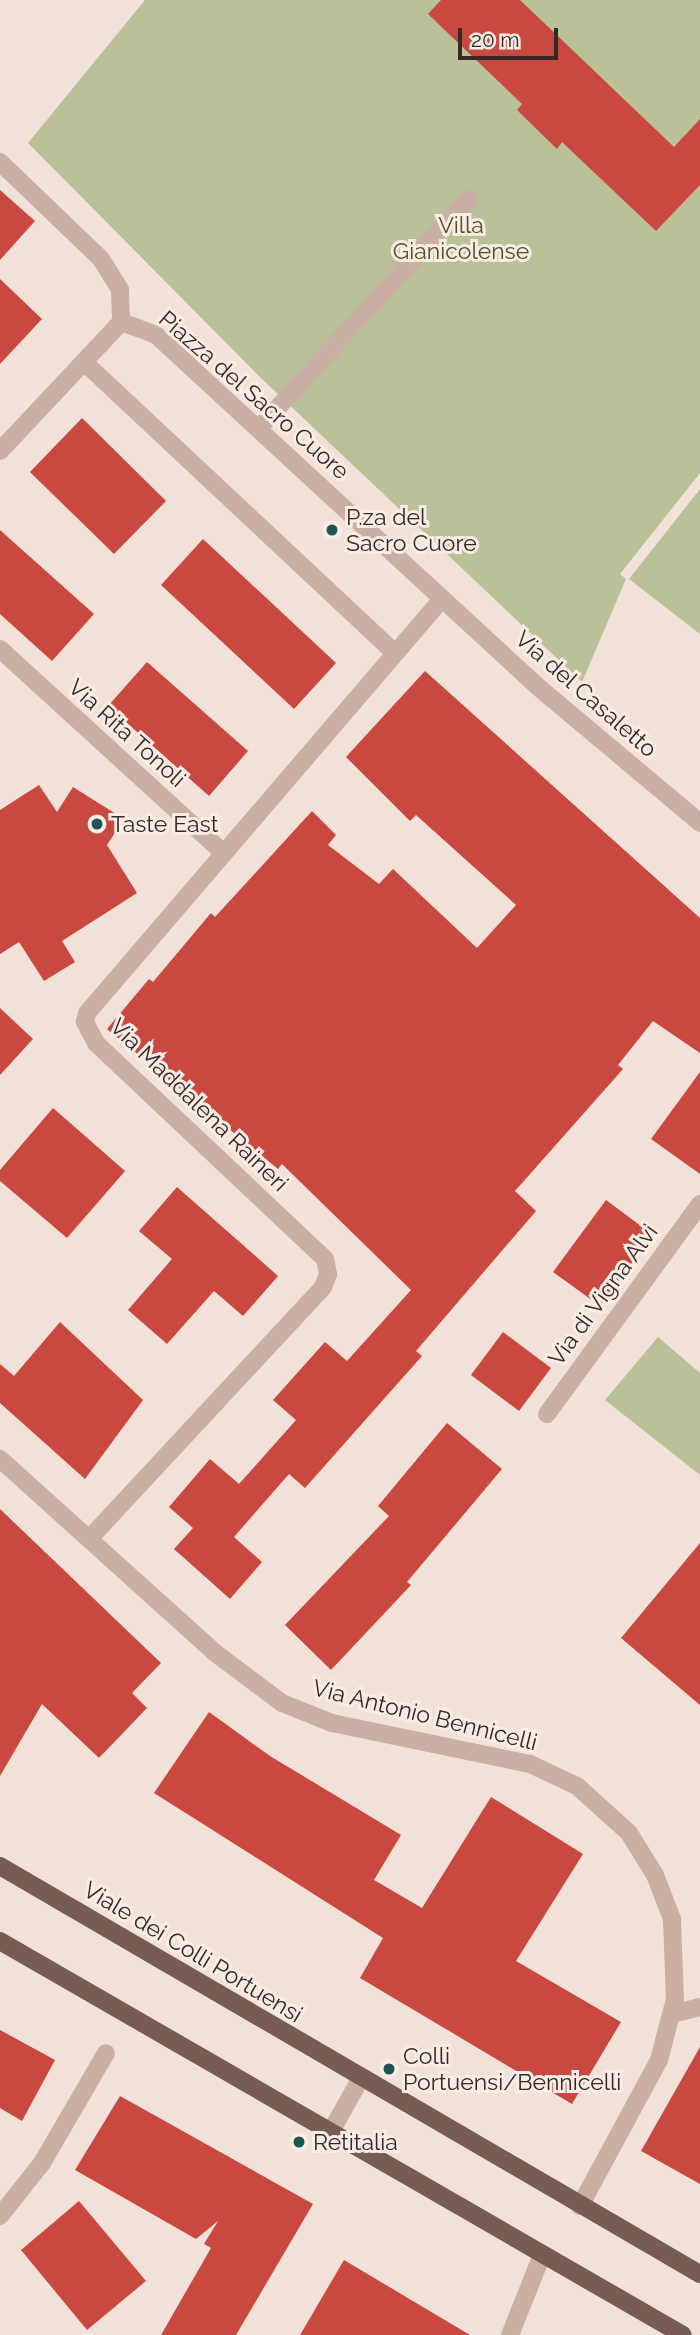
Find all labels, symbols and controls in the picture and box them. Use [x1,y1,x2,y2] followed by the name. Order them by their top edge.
[462,14,562,58] scale bar
[471,27,519,52] text: 20 m
[393,211,529,265] park label: Villa Gianicolense
[153,305,355,485] street label: Piazza del Sacro Cuore
[346,503,477,557] place label: P.za del Sacro Cuore
[324,522,340,538] marker: P.za del Sacro Cuore
[509,625,663,763] street label: Via del Casaletto
[63,673,191,793] street label: Via Rita Tonoli
[111,810,218,838] place label: Taste East
[89,816,105,832] marker: Taste East
[104,1013,294,1197] street label: Via Maddalena Raineri
[542,1218,664,1372] street label: Via di Vigna Alvi
[309,1674,541,1756] street label: Via Antonio Bennicelli
[79,1876,307,2028] street label: Viale dei Colli Portuensi
[403,2042,621,2096] place label: Colli Portuensi/Bennicelli
[381,2061,397,2077] marker: Colli Portuensi/Bennicelli
[313,2128,398,2156] place label: Retitalia
[291,2134,307,2150] marker: Retitalia

